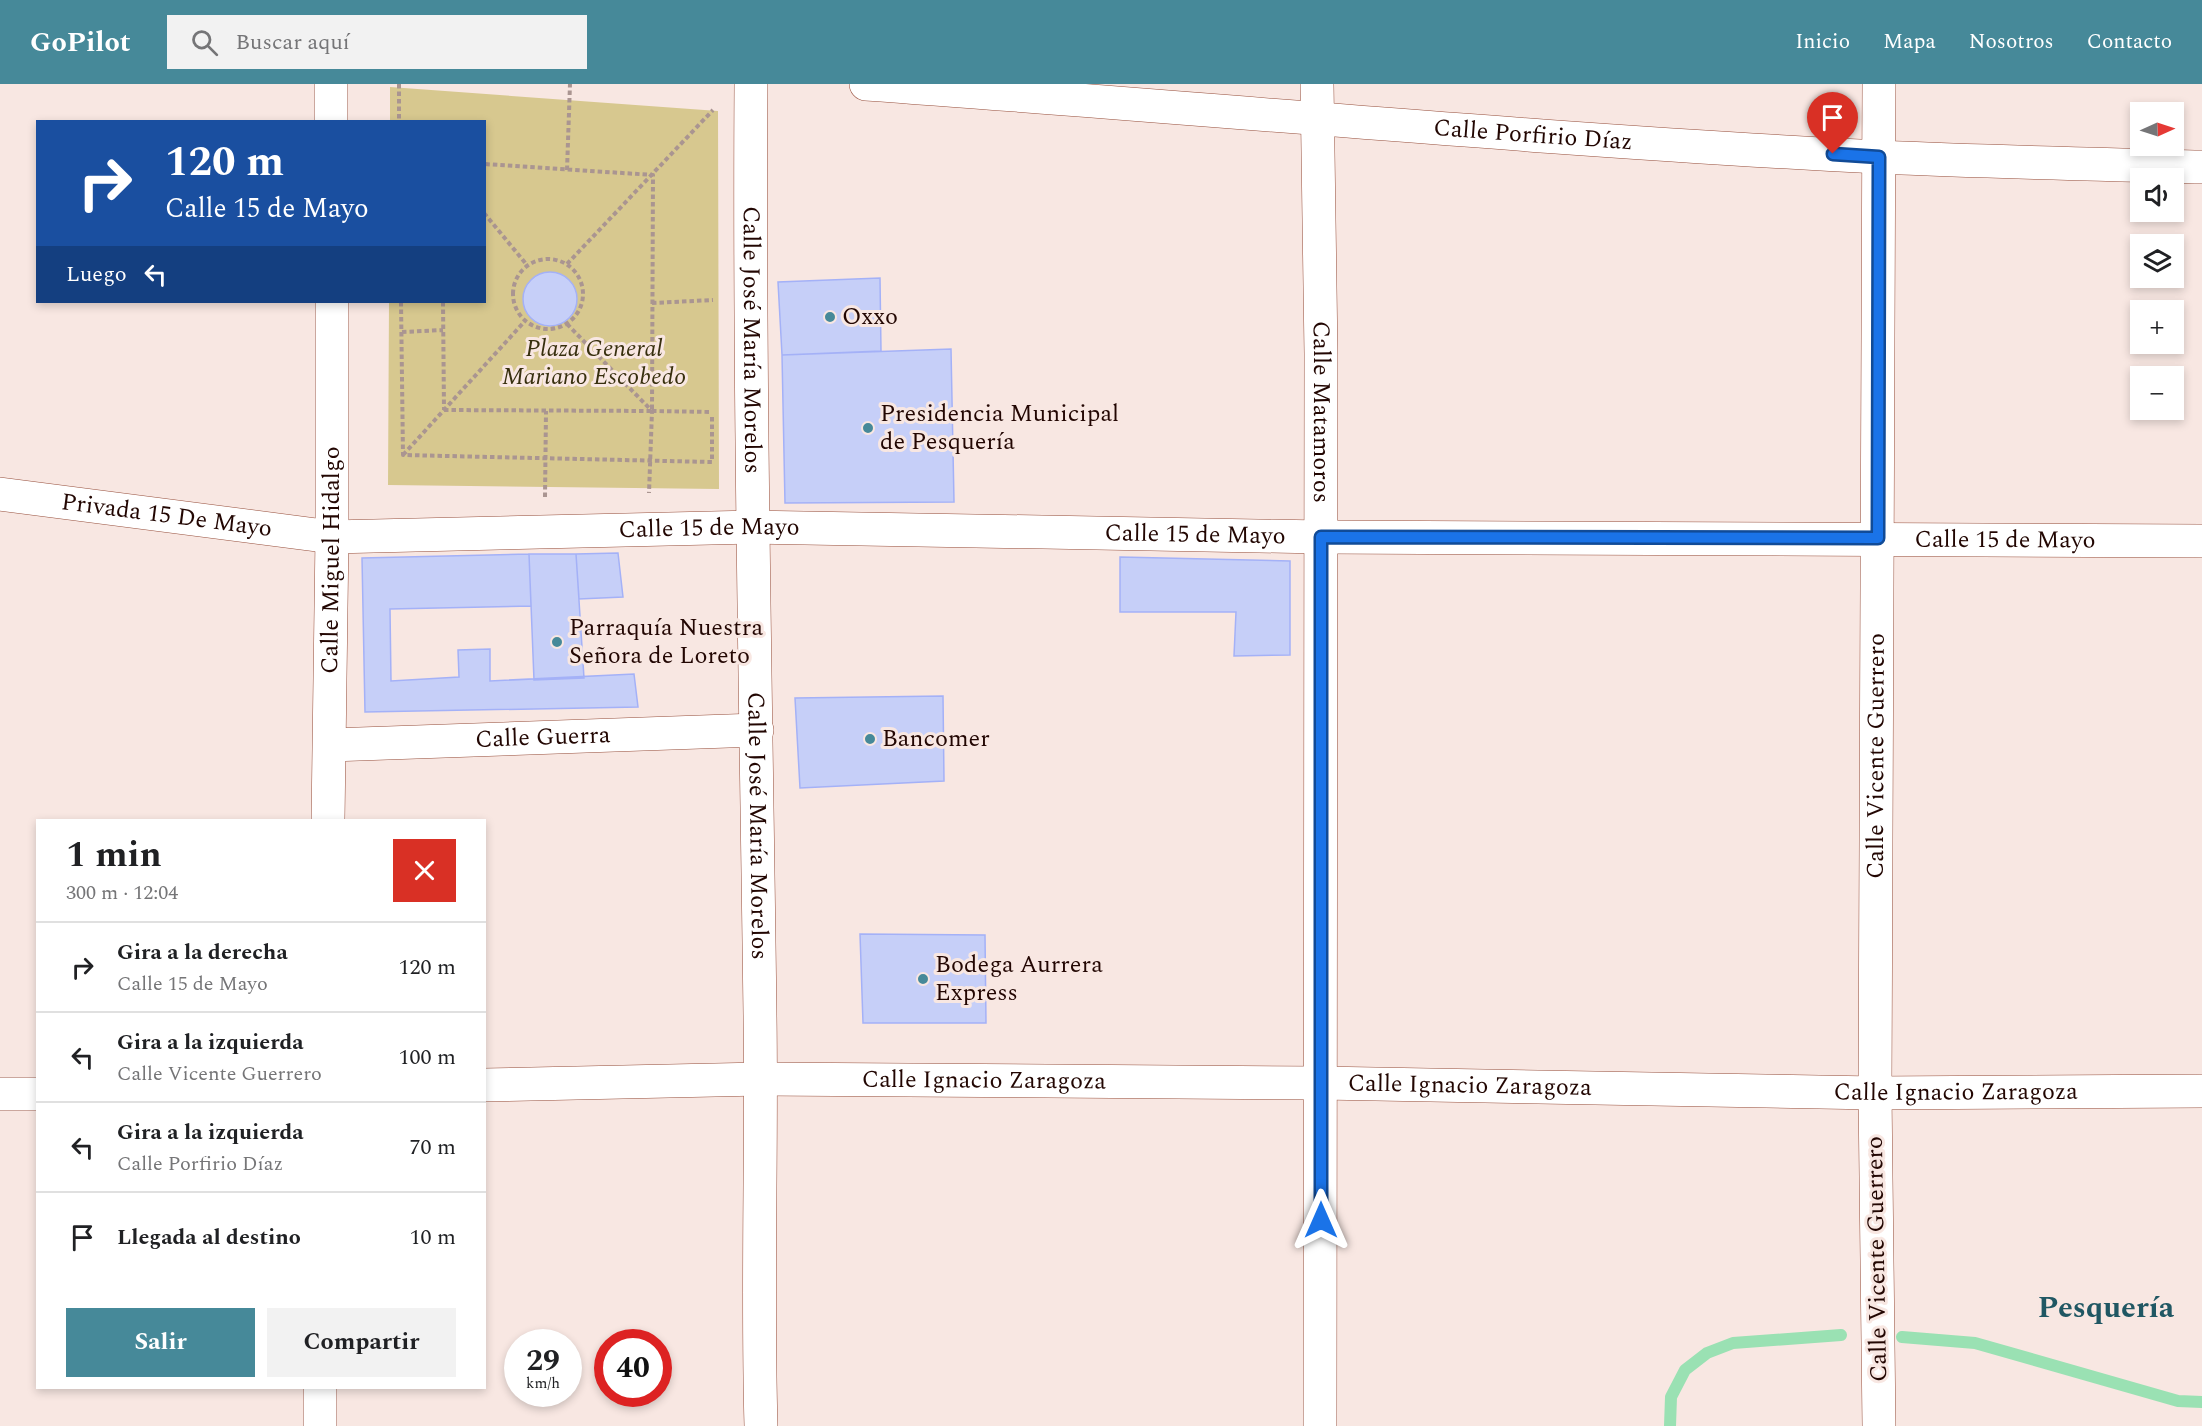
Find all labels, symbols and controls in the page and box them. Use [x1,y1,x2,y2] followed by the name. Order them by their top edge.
[167,15,587,69] search box
[30,21,131,64] text: GoPilot
[188,26,221,59] icon: search
[236,26,350,59] text: Buscar aquí
[1795,26,1850,58] text: Inicio
[1883,26,1936,58] text: Mapa
[1969,26,2054,58] text: Nosotros
[2087,26,2172,58] text: Contacto
[1807,92,1858,154] pin
[1816,101,1849,134] icon: arrive
[2130,102,2184,156] north arrow
[2130,102,2184,420] map controls
[1432,110,1634,160] street label: Calle Porfirio Díaz
[165,131,284,194] text: 120 m
[66,144,144,222] icon: right
[2130,168,2184,222] button: sound
[165,188,369,230] text: Calle 15 de Mayo
[733,206,770,474] street label: Calle José María Morelos
[2130,234,2184,288] button: layers
[66,258,127,291] text: Luego
[139,258,172,291] icon: left
[842,299,898,335] place label: Oxxo
[2130,300,2184,354] button: +
[823,310,837,324] marker: Oxxo
[1303,321,1339,503] street label: Calle Matamoros
[502,331,686,395] park label: Plaza General Mariano Escobedo
[2130,366,2184,420] button: −
[880,396,1119,460] place label: Presidencia Municipal de Pesquería
[861,421,875,435] marker: Presidencia Municipal de Pesquería
[312,446,350,674] street label: Calle Miguel Hidalgo
[59,484,274,547] street label: Privada 15 De Mayo
[618,509,800,548] street label: Calle 15 de Mayo
[1104,515,1286,554] street label: Calle 15 de Mayo
[1914,522,2096,559] street label: Calle 15 de Mayo
[569,610,764,674] place label: Parraquía Nuestra Señora de Loreto
[1858,633,1895,879] street label: Calle Vicente Guerrero
[550,635,564,649] marker: Parraquía Nuestra Señora de Loreto
[737,692,777,960] street label: Calle José María Morelos
[475,717,611,758] street label: Calle Guerra
[882,721,990,757] place label: Bancomer
[863,732,877,746] marker: Bancomer
[66,828,162,883] text: 1 min
[393,839,456,902] button: close
[66,878,178,908] text: 300 m · 12:04
[117,936,288,969] text: Gira a la derecha
[935,947,1103,1011] place label: Bodega Aurrera Express
[66,951,99,984] icon: right
[399,951,456,984] text: 120 m
[117,969,268,999] text: Calle 15 de Mayo
[916,972,930,986] marker: Bodega Aurrera Express
[117,1026,304,1059] text: Gira a la izquierda
[66,1041,99,1074] icon: left
[399,1041,456,1074] text: 100 m
[117,1059,322,1089] text: Calle Vicente Guerrero
[862,1062,1106,1099] street label: Calle Ignacio Zaragoza
[1347,1065,1593,1106] street label: Calle Ignacio Zaragoza
[1833,1074,2078,1111] street label: Calle Ignacio Zaragoza
[117,1116,304,1149] text: Gira a la izquierda
[66,1131,99,1164] icon: left
[410,1131,456,1164] text: 70 m
[1857,1136,1897,1382] street label: Calle Vicente Guerrero
[117,1149,283,1179] text: Calle Porfirio Díaz
[1289,1188,1353,1252] position arrow
[66,1221,99,1254] icon: arrive
[117,1221,301,1254] text: Llegada al destino
[410,1221,456,1254] text: 10 m
[2038,1285,2175,1331] district label: Pesquería
[66,1308,255,1377] button: Salir
[267,1308,456,1377] button: Compartir
[594,1329,672,1407] speed limit sign: 40
[526,1338,560,1384] text: 29
[526,1372,560,1395] text: km/h

